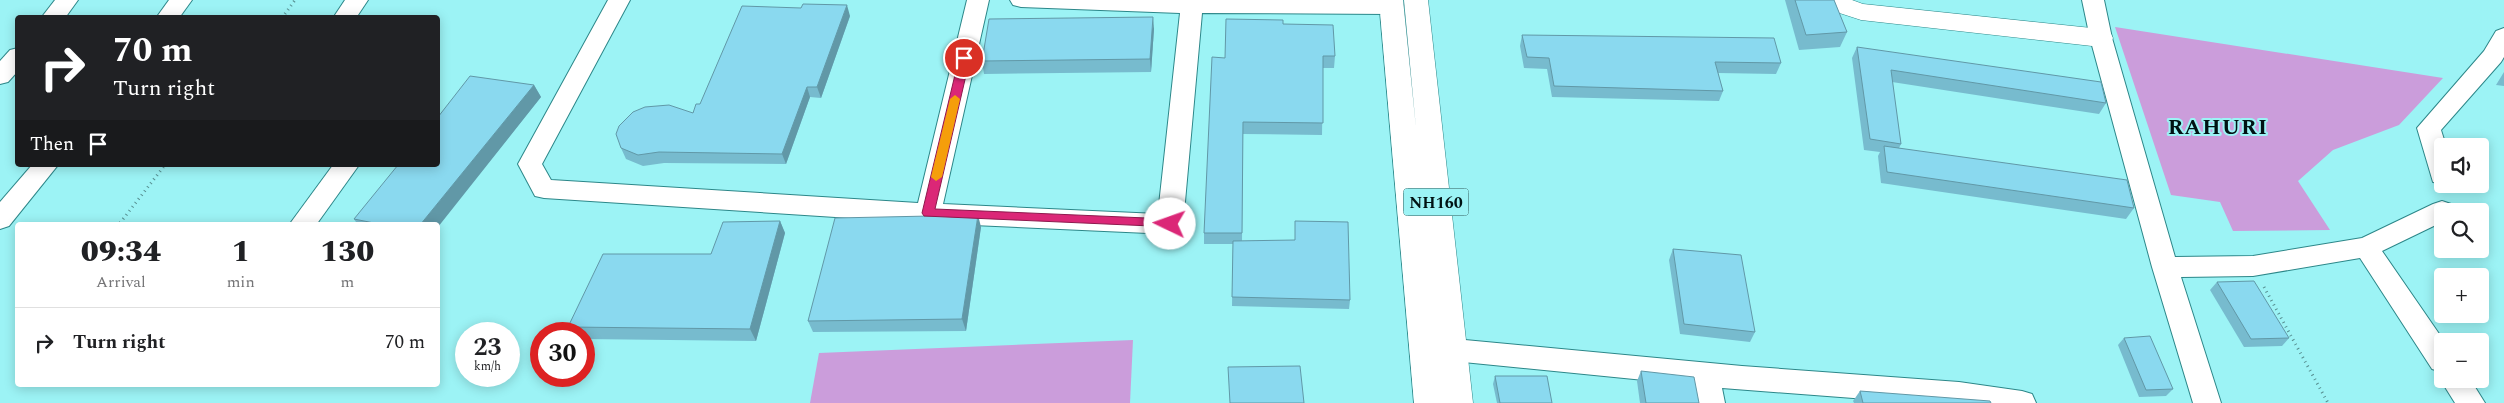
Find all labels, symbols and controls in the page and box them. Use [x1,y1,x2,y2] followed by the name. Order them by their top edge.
[113,24,193,77] text: 70 m
[30,35,95,100] icon: right
[943,37,985,79] pin
[950,44,978,72] icon: arrive
[113,72,215,105] text: Turn right
[2168,111,2268,144] district label: RAHURI
[30,130,74,159] text: Then
[84,130,112,158] icon: arrive
[2434,138,2489,388] map controls
[2434,138,2489,193] button: sound
[1404,188,1468,216] road number: NH160
[1143,197,1195,249] position arrow
[2434,203,2489,258] button: search
[81,229,161,275] text: 09:34
[232,229,250,275] text: 1
[320,229,374,275] text: 130
[2434,268,2489,323] button: +
[96,270,146,294] text: Arrival
[227,270,255,294] text: min
[340,270,354,294] text: m
[530,322,595,387] speed limit sign: 30
[73,328,166,357] text: Turn right
[385,328,425,357] text: 70 m
[30,329,58,357] icon: right
[473,329,502,367] text: 23
[2434,333,2489,388] button: −
[474,357,501,376] text: km/h

